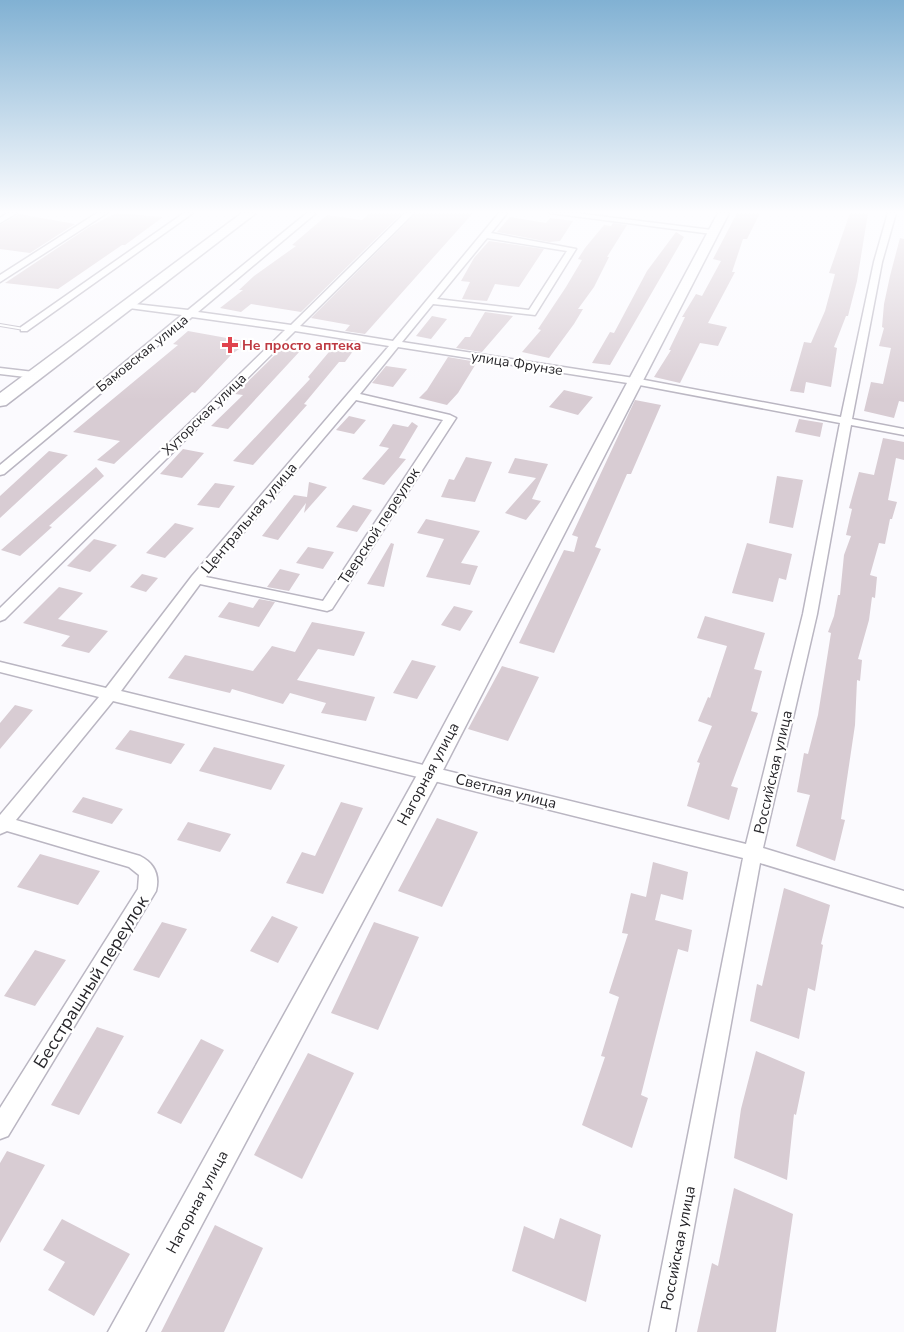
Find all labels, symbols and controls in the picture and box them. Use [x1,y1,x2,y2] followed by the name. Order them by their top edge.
[92,310,192,396] street label: Бамовская улица
[242,336,361,355] place label: Не просто аптека
[223,338,237,352] marker: Не просто аптека
[470,347,564,380] street label: улица Фрунзе
[158,369,251,460] street label: Хуторская улица
[196,458,302,578] street label: Центральная улица
[334,464,424,588] street label: Тверской переулок
[749,708,797,836] street label: Российская улица
[392,719,464,829] street label: Нагорная улица
[453,769,559,813] street label: Светлая улица
[28,891,154,1073] street label: Бесстрашный переулок
[161,1147,233,1257] street label: Нагорная улица
[656,1184,700,1312] street label: Российская улица

